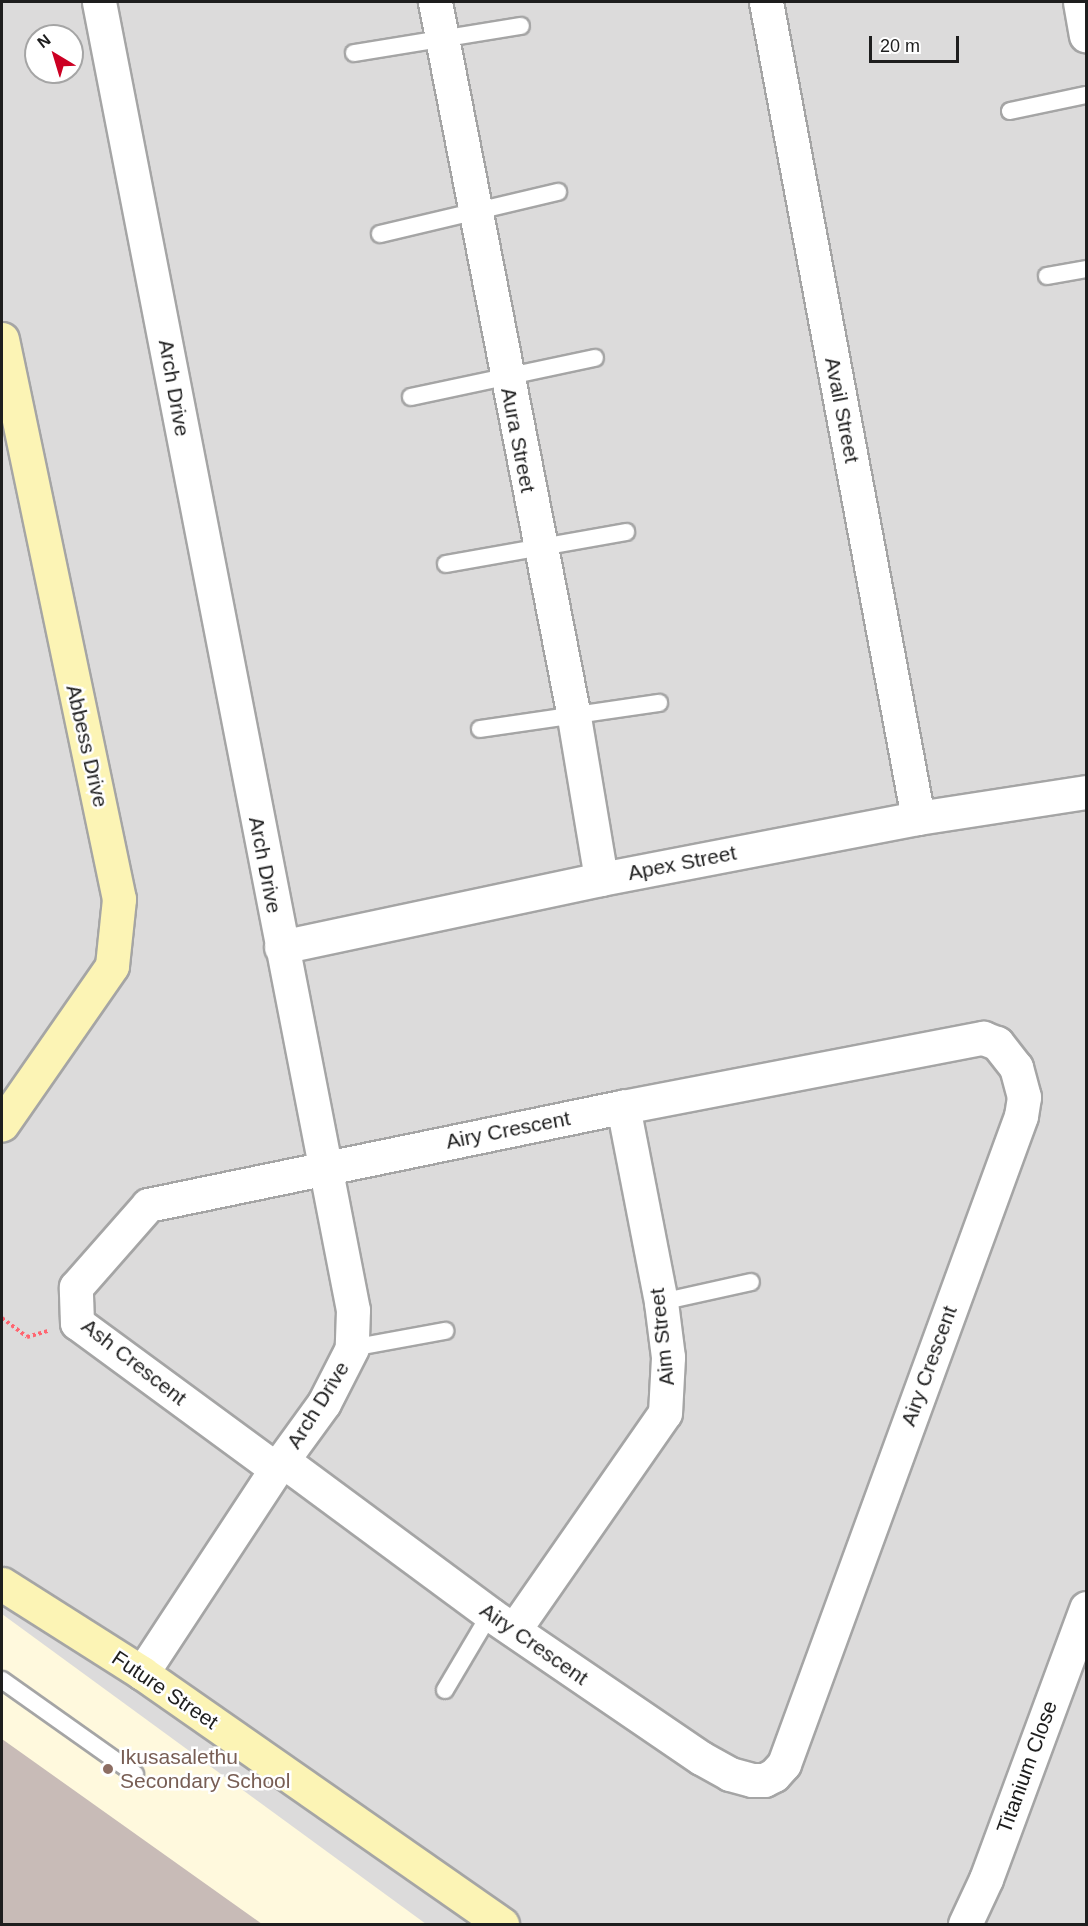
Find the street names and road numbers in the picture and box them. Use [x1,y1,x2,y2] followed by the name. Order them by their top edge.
[153,338,195,438] street label: Arch Drive
[819,355,865,465] street label: Avail Street
[495,385,541,495] street label: Aura Street
[61,682,113,810] street label: Abbess Drive
[243,814,287,916] street label: Arch Drive
[626,840,738,886] street label: Apex Street
[444,1106,572,1154] street label: Airy Crescent
[644,1287,680,1387] street label: Aim Street
[896,1302,962,1430] street label: Airy Crescent
[77,1313,191,1411] street label: Ash Crescent
[281,1357,355,1453] street label: Arch Drive
[475,1598,593,1690] street label: Airy Crescent
[107,1645,223,1735] street label: Future Street
[991,1697,1063,1837] street label: Titanium Close

